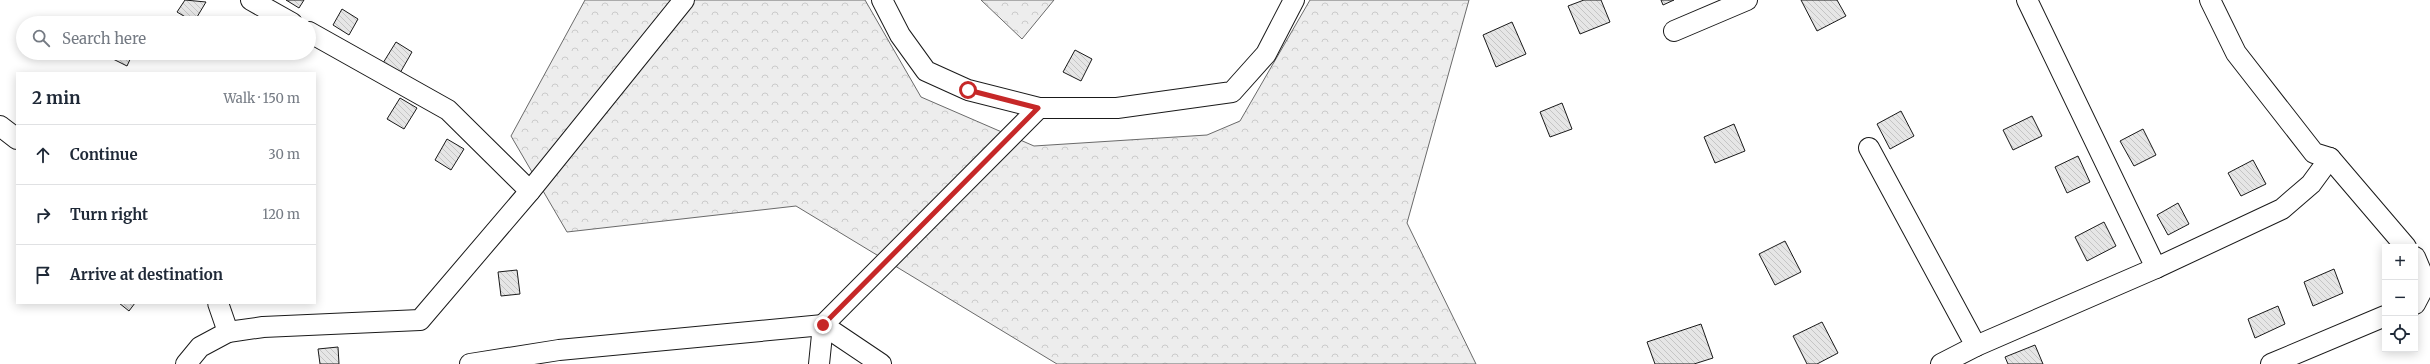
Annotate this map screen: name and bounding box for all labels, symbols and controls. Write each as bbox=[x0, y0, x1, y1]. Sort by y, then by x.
search box bbox=[16, 16, 316, 60]
icon: search bbox=[30, 27, 52, 49]
text: Search here bbox=[62, 29, 146, 48]
route start bbox=[959, 81, 977, 99]
text: 2 min bbox=[32, 87, 80, 109]
text: Walk · 150 m bbox=[223, 90, 300, 107]
icon: ahead bbox=[32, 144, 54, 166]
text: Continue bbox=[70, 145, 138, 164]
text: 30 m bbox=[268, 146, 300, 163]
icon: right bbox=[32, 204, 54, 226]
text: Turn right bbox=[70, 205, 148, 224]
text: 120 m bbox=[262, 206, 300, 223]
map controls bbox=[2382, 244, 2418, 352]
button: + bbox=[2382, 244, 2418, 280]
icon: arrive bbox=[32, 264, 54, 286]
text: Arrive at destination bbox=[70, 265, 223, 284]
button: − bbox=[2382, 280, 2418, 316]
route end bbox=[814, 316, 832, 334]
button: locate bbox=[2382, 316, 2418, 352]

